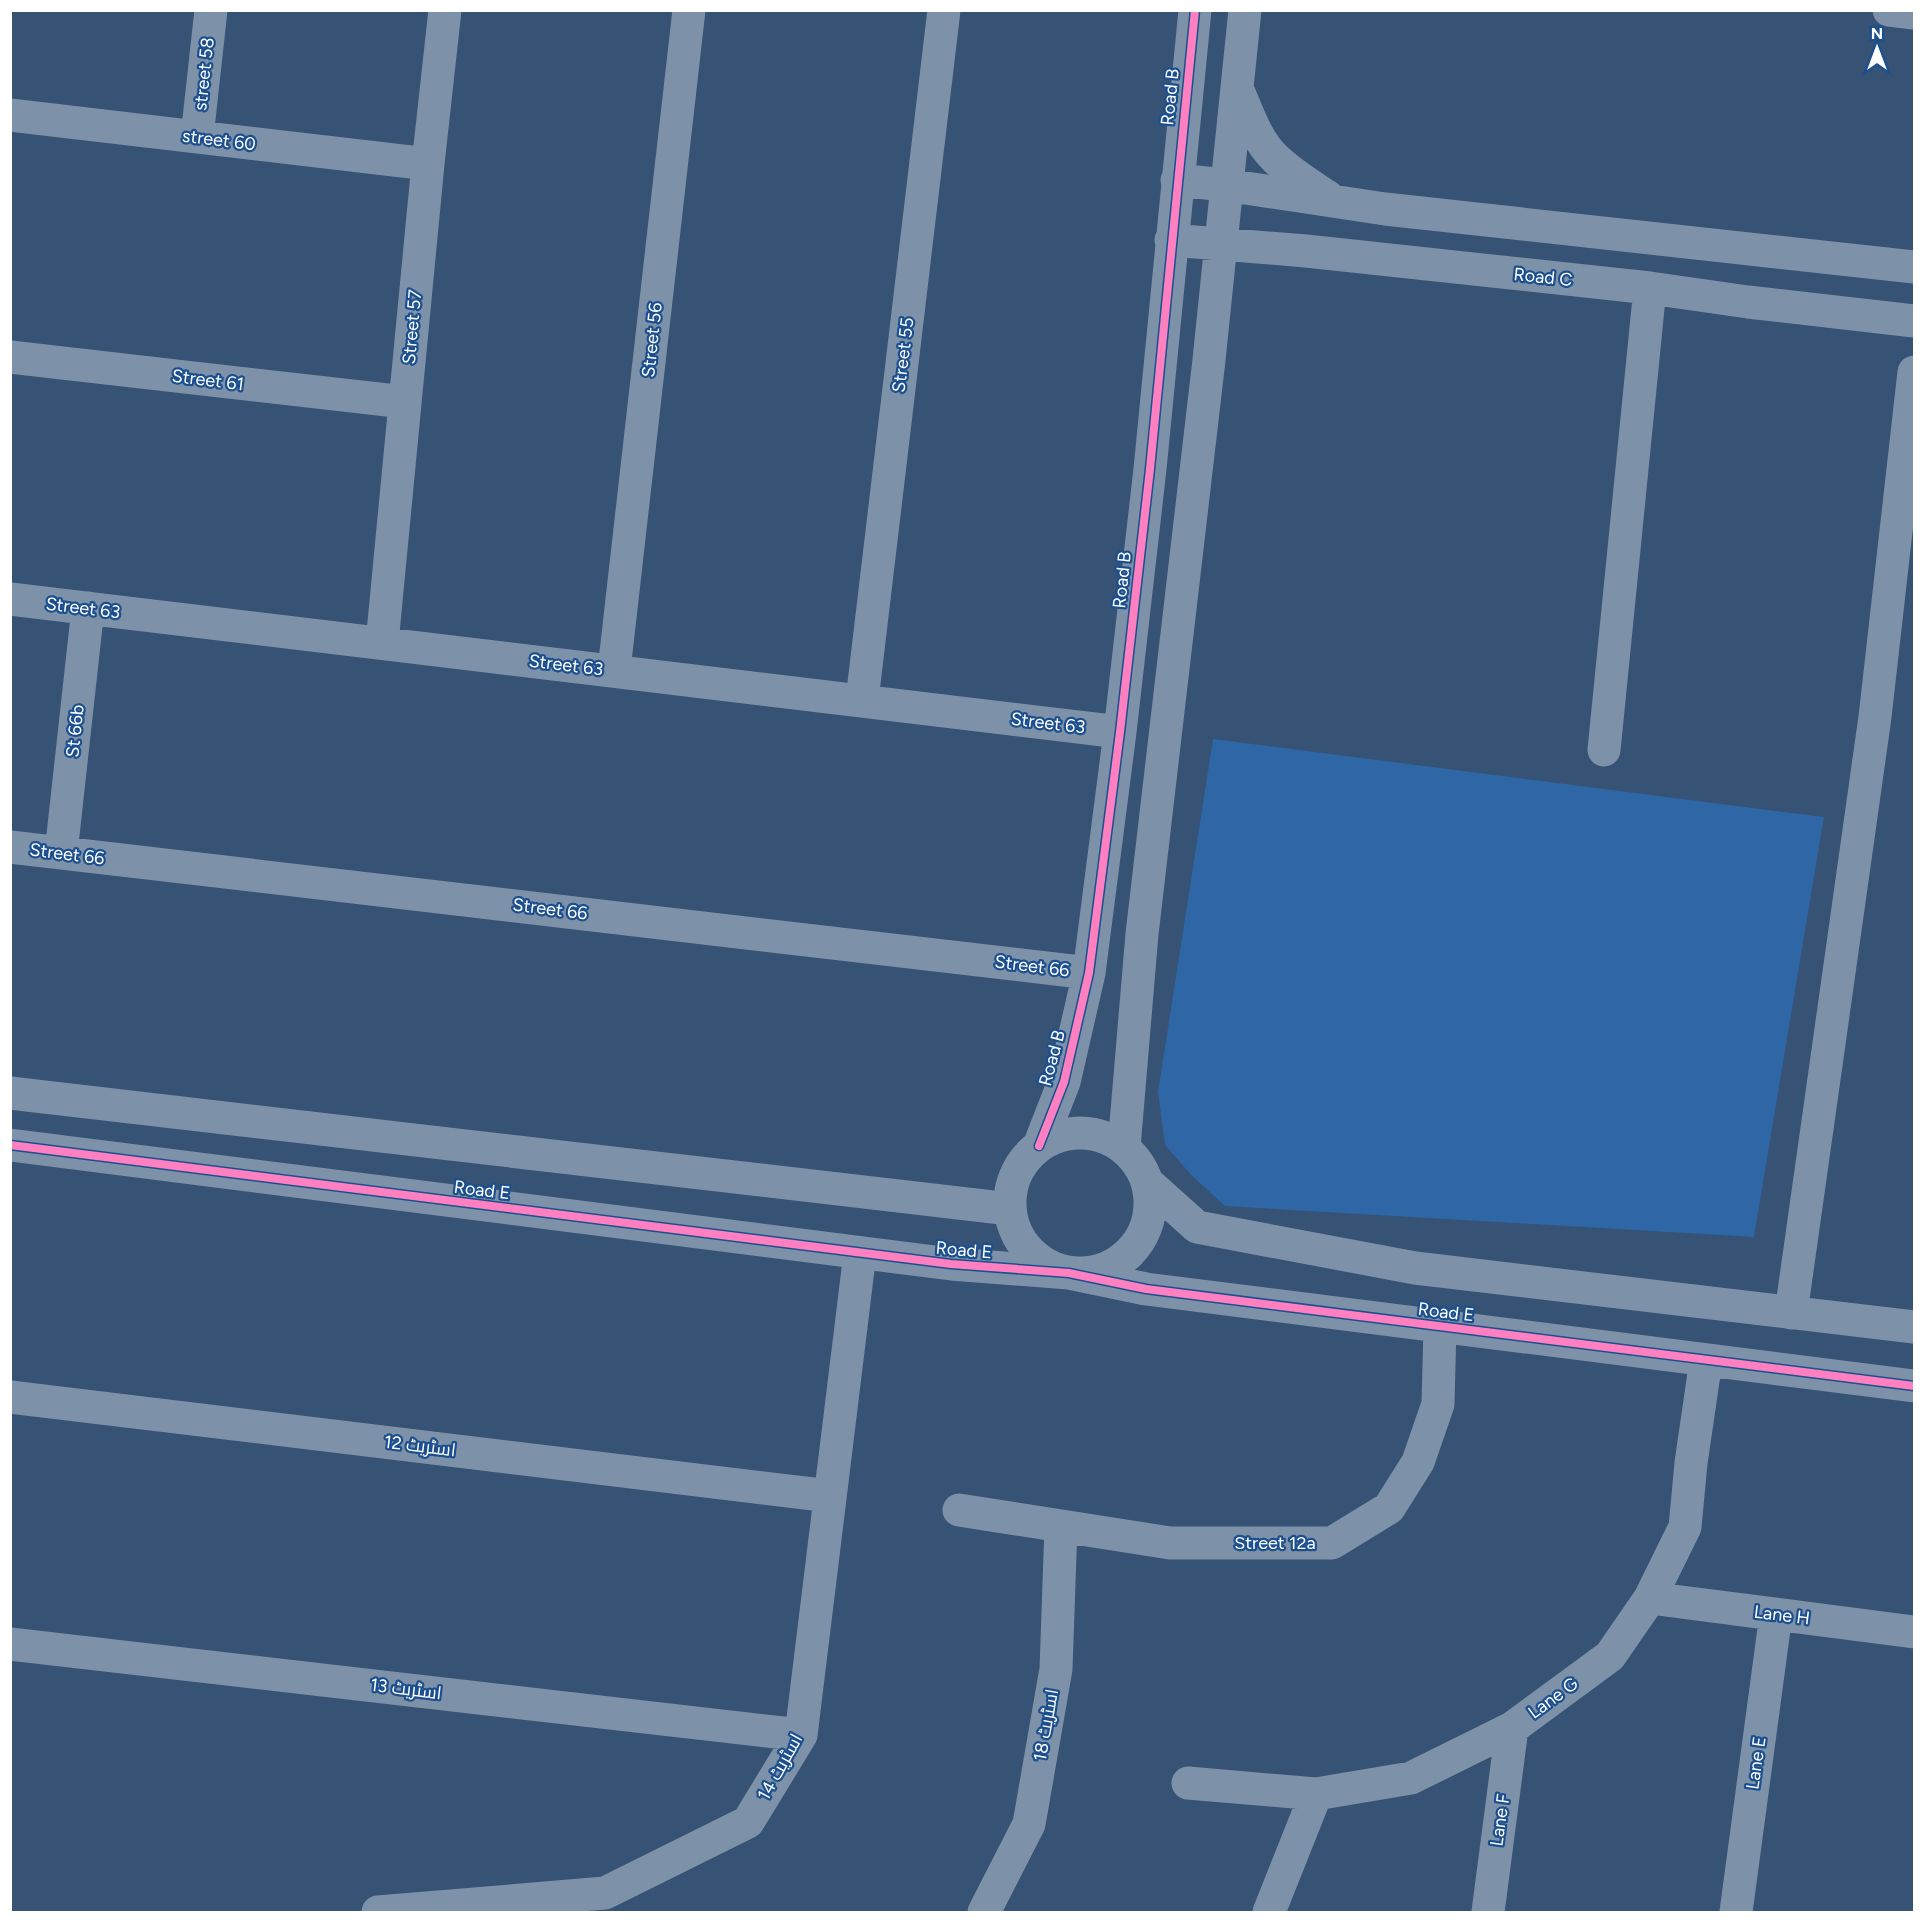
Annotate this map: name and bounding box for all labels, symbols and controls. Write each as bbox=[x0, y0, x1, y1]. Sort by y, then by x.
north arrow bbox=[1847, 18, 1907, 78]
text: N bbox=[1871, 24, 1883, 43]
street label: street 58 bbox=[189, 36, 219, 112]
street label: Road B bbox=[1156, 68, 1184, 126]
street label: street 60 bbox=[181, 125, 257, 155]
street label: Road C bbox=[1513, 263, 1573, 291]
street label: Street 57 bbox=[398, 288, 426, 365]
street label: Street 56 bbox=[637, 301, 667, 379]
street label: Street 55 bbox=[887, 316, 919, 394]
street label: Street 61 bbox=[171, 365, 245, 395]
street label: Road B bbox=[1108, 551, 1136, 609]
street label: Street 63 bbox=[45, 593, 121, 623]
street label: Street 63 bbox=[528, 650, 604, 680]
street label: St 66b bbox=[61, 703, 89, 759]
street label: Street 63 bbox=[1010, 708, 1086, 738]
street label: Street 66 bbox=[28, 838, 106, 870]
street label: Street 66 bbox=[511, 893, 589, 925]
street label: Street 66 bbox=[993, 950, 1071, 982]
street label: Road B bbox=[1034, 1028, 1070, 1088]
street label: Road E bbox=[453, 1176, 511, 1204]
street label: Road E bbox=[935, 1237, 993, 1263]
street label: Road E bbox=[1417, 1298, 1475, 1326]
street label: اسٹریٹ 12 bbox=[383, 1431, 457, 1461]
street label: Street 12a bbox=[1234, 1532, 1316, 1554]
street label: Lane H bbox=[1753, 1601, 1811, 1629]
street label: Lane G bbox=[1524, 1672, 1583, 1724]
street label: اسٹریٹ 13 bbox=[369, 1674, 443, 1704]
street label: اسٹریٹ 18 bbox=[1029, 1687, 1063, 1763]
street label: اسٹریٹ 14 bbox=[753, 1730, 807, 1804]
street label: Lane E bbox=[1741, 1735, 1771, 1791]
street label: Lane F bbox=[1485, 1792, 1515, 1848]

